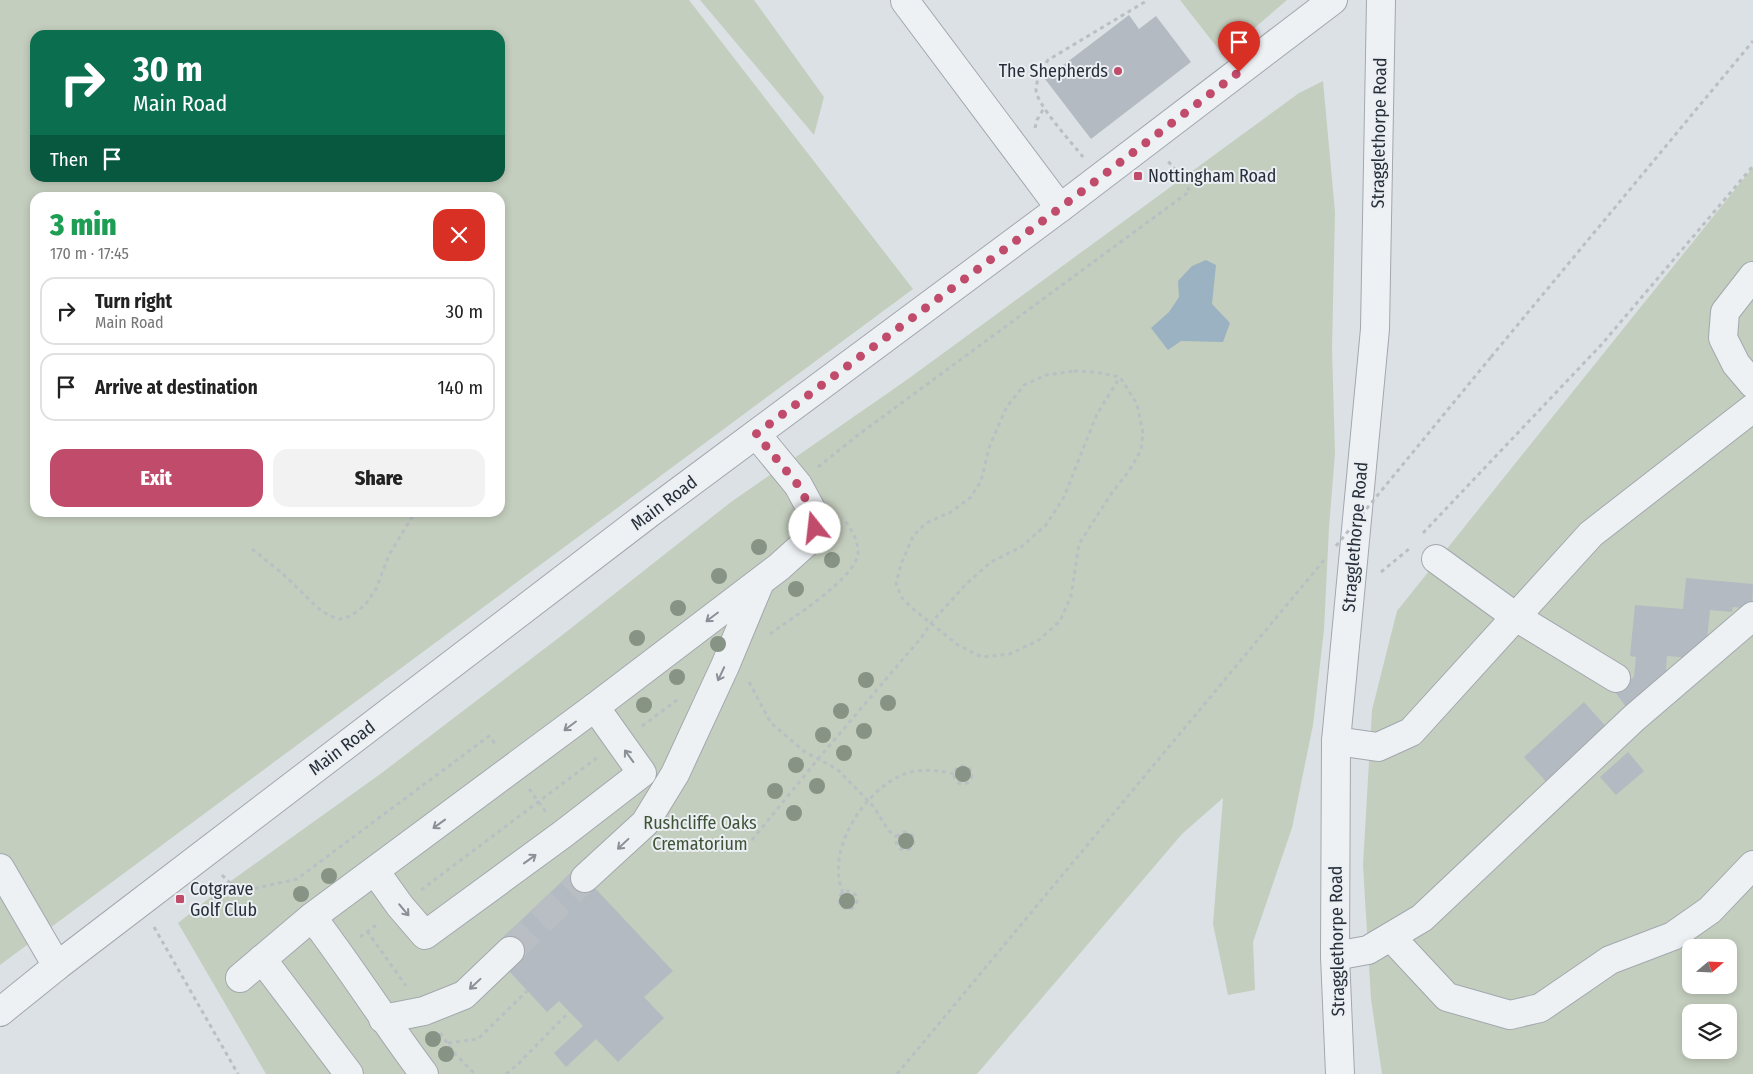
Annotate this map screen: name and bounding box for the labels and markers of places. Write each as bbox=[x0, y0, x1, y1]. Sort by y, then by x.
pin bbox=[1218, 21, 1260, 72]
place label: The Shepherds bbox=[999, 60, 1108, 82]
marker: The Shepherds bbox=[1112, 65, 1124, 77]
place label: Nottingham Road bbox=[1148, 165, 1276, 187]
marker: Nottingham Road bbox=[1132, 170, 1144, 182]
place label: Cotgrave Golf Club bbox=[190, 878, 257, 921]
marker: Cotgrave Golf Club bbox=[174, 893, 186, 905]

